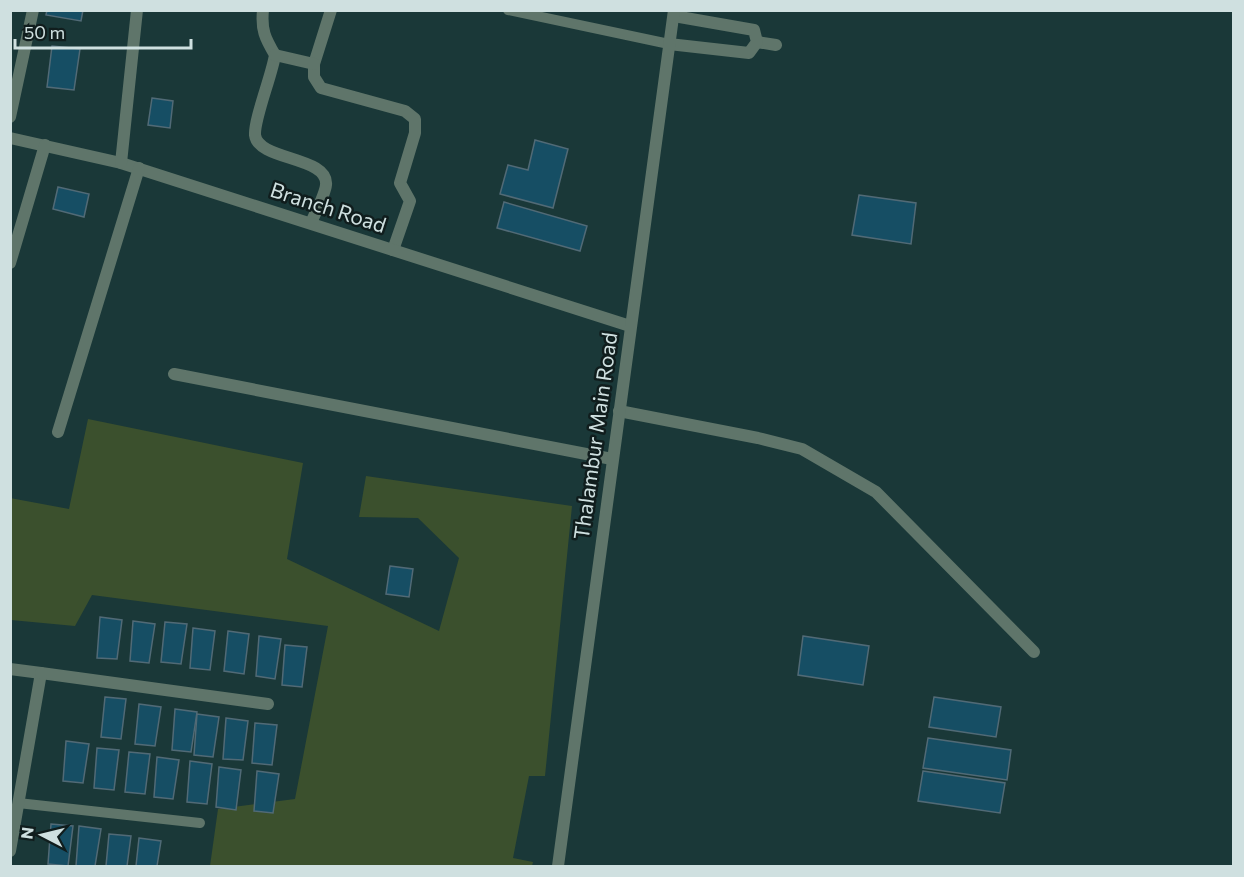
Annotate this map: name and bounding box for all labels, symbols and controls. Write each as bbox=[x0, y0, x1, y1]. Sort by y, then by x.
scale bar bbox=[15, 12, 190, 50]
text: 50 m bbox=[24, 21, 65, 43]
street label: Branch Road bbox=[267, 176, 390, 237]
street label: Thalambur Main Road bbox=[568, 331, 621, 541]
north arrow bbox=[12, 805, 72, 865]
text: N bbox=[16, 826, 37, 840]

